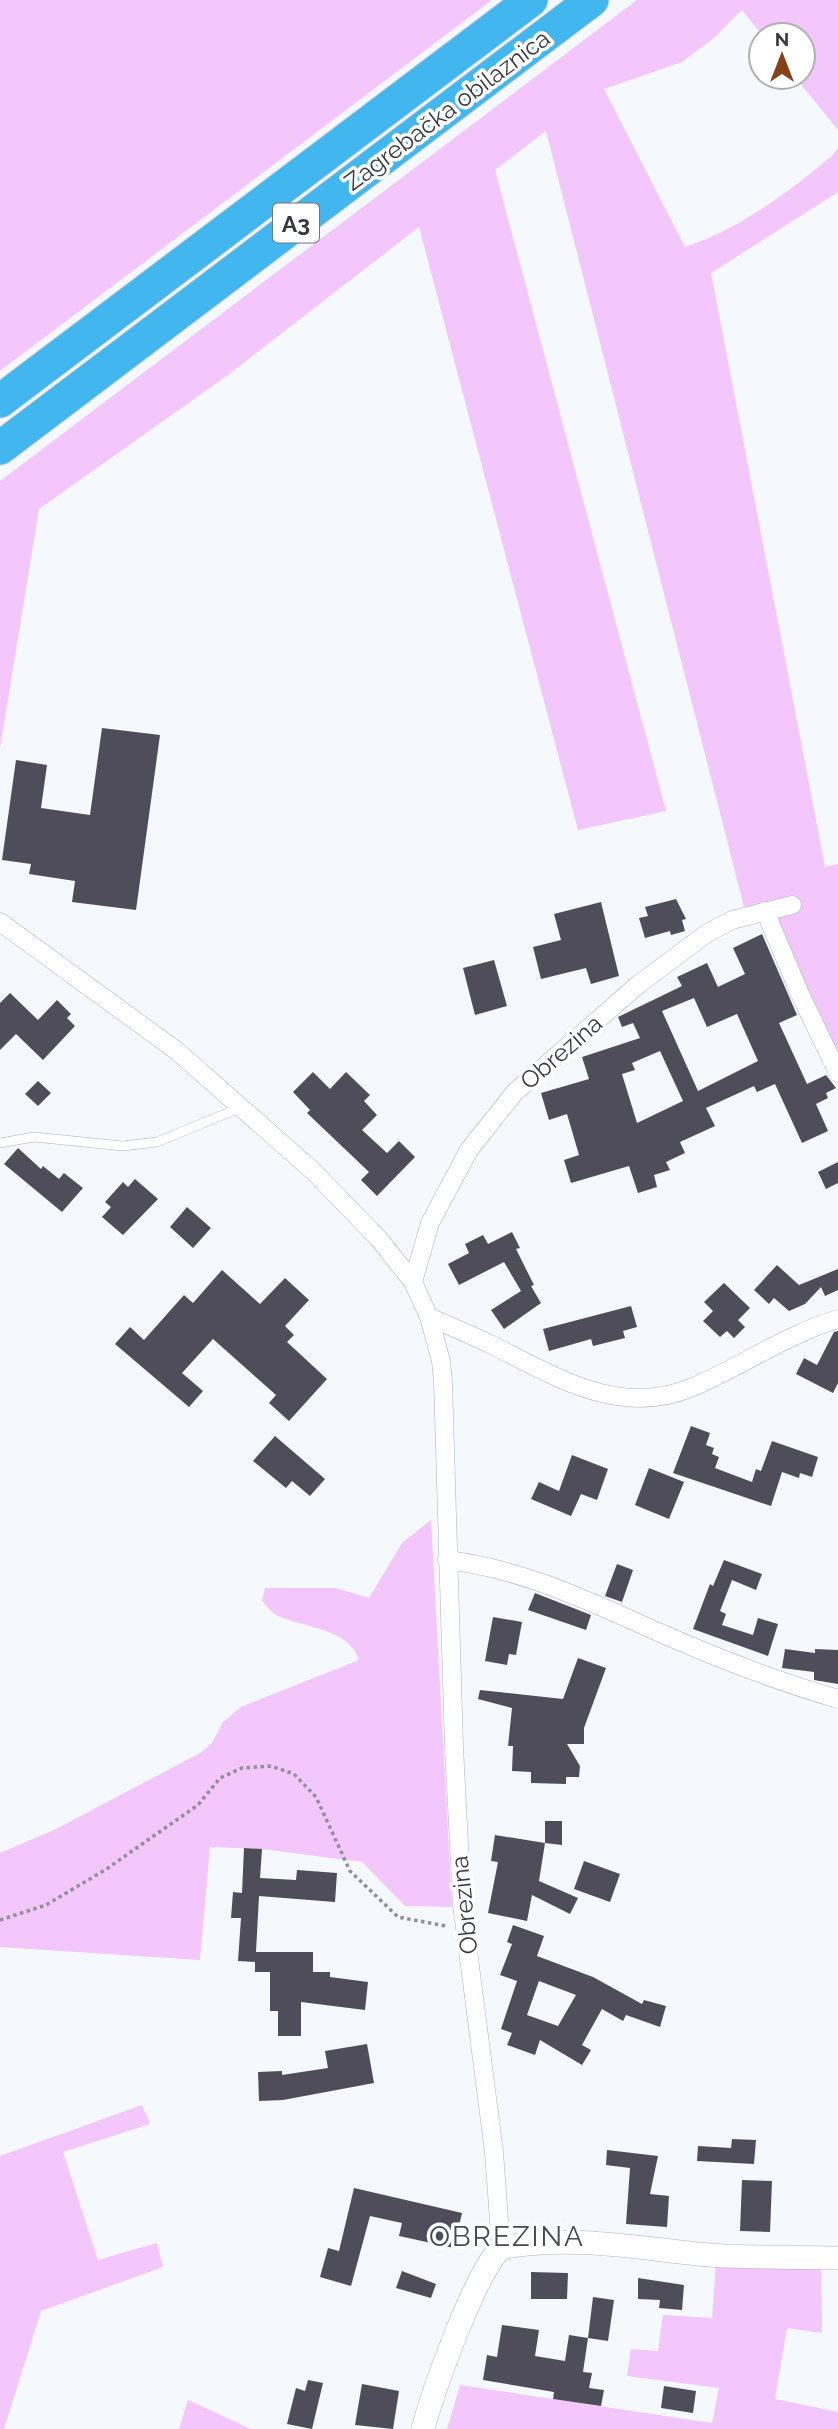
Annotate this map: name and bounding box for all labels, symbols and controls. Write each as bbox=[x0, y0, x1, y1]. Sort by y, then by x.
north arrow bbox=[747, 21, 817, 91]
street label: Zagrebačka obilaznica bbox=[339, 23, 555, 197]
text: N bbox=[775, 28, 789, 50]
road number: A3 bbox=[273, 204, 319, 243]
street label: Obrezina bbox=[514, 1009, 608, 1095]
street label: Obrezina bbox=[444, 1854, 484, 1956]
district label: OBREZINA bbox=[429, 2220, 585, 2253]

